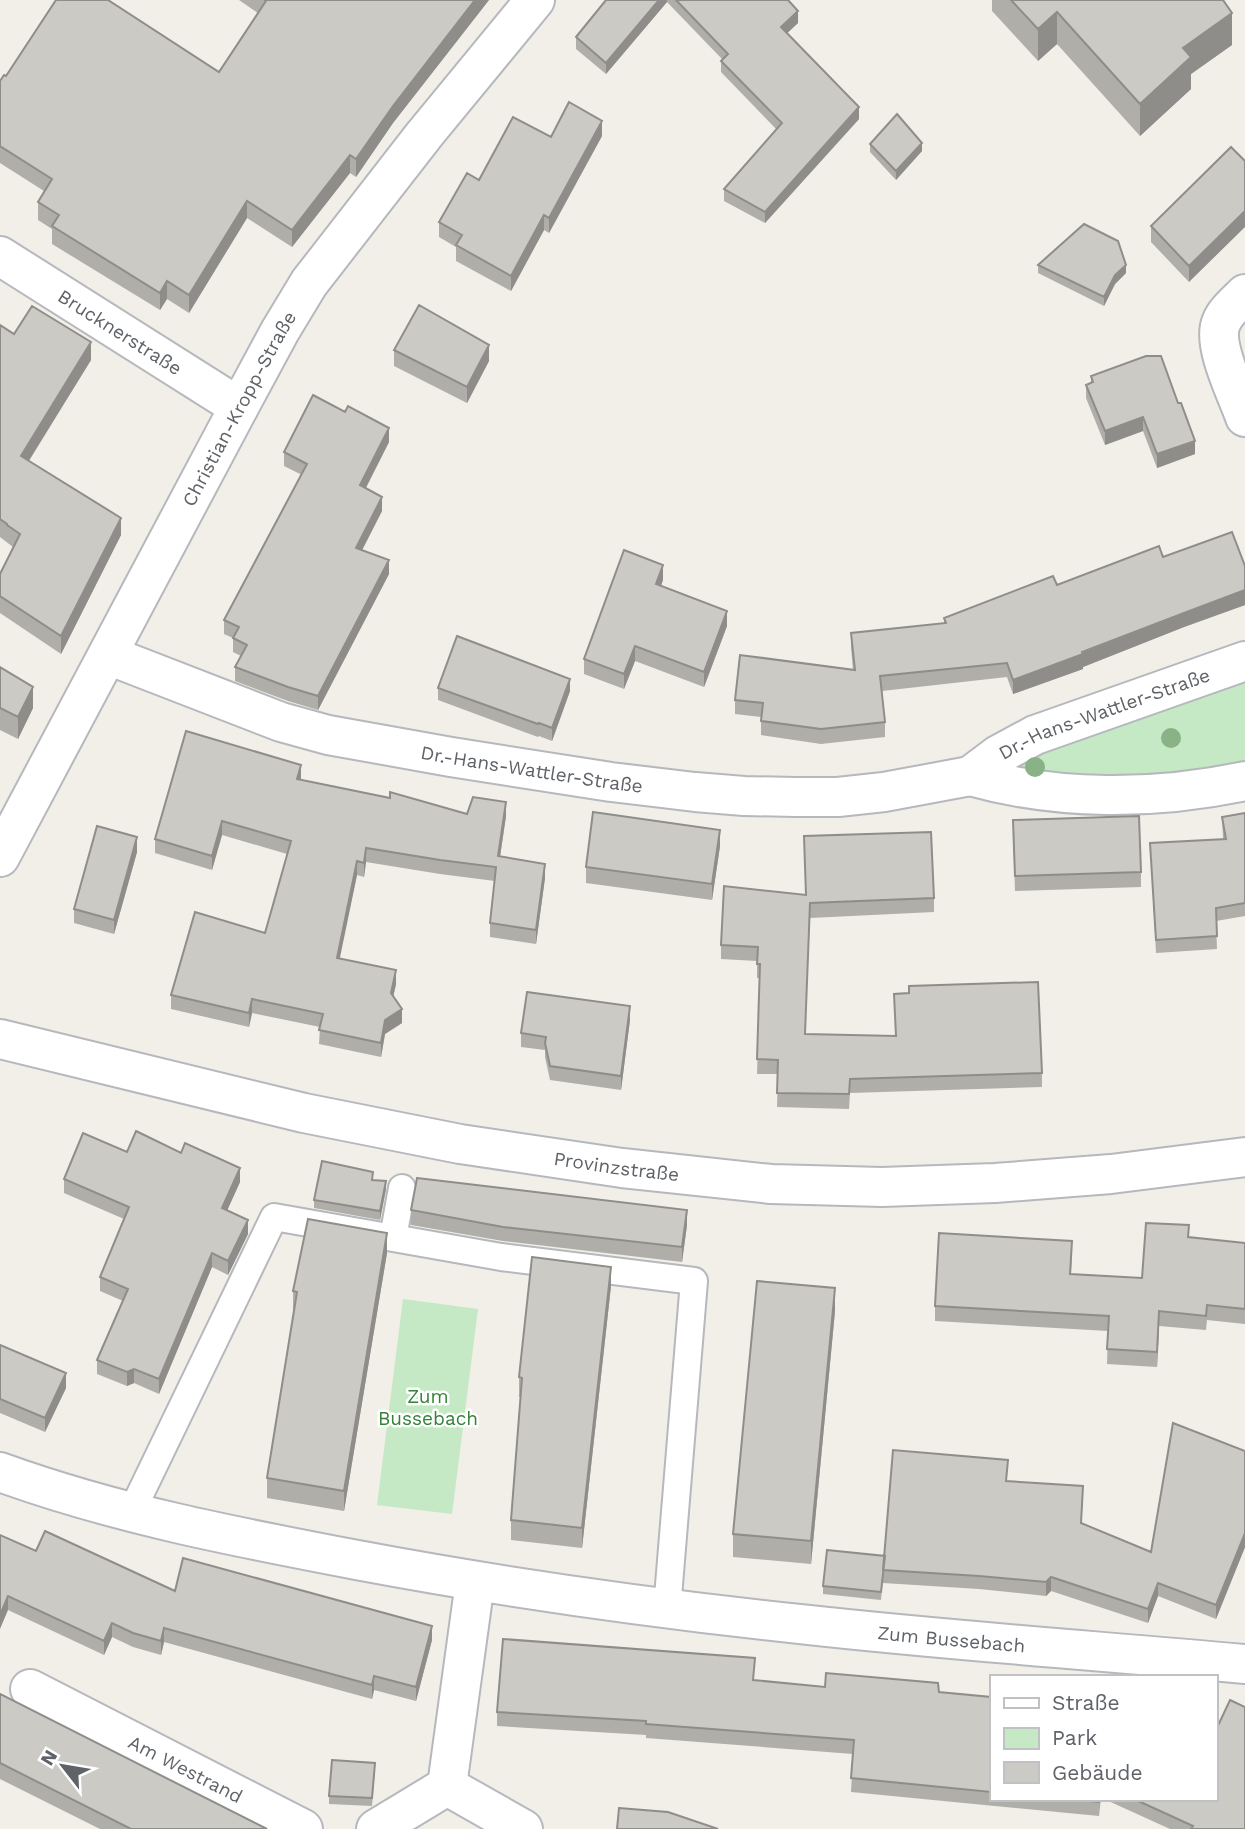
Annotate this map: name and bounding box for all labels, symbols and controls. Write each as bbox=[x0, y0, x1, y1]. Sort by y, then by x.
street label: Brucknerstraße bbox=[53, 285, 186, 380]
street label: Christian-Kropp-Straße bbox=[177, 307, 301, 510]
street label: Dr.-Hans-Wattler-Straße bbox=[995, 663, 1213, 765]
street label: Dr.-Hans-Wattler-Straße bbox=[419, 741, 644, 798]
street label: Provinzstraße bbox=[552, 1147, 680, 1186]
park label: Zum Bussebach bbox=[378, 1385, 478, 1430]
street label: Zum Bussebach bbox=[876, 1621, 1026, 1657]
legend bbox=[990, 1675, 1217, 1801]
text: Straße bbox=[1052, 1690, 1120, 1715]
text: Park bbox=[1052, 1725, 1097, 1750]
street label: Am Westrand bbox=[125, 1730, 246, 1808]
north arrow bbox=[28, 1731, 98, 1801]
text: N bbox=[35, 1746, 62, 1769]
text: Gebäude bbox=[1052, 1760, 1143, 1785]

